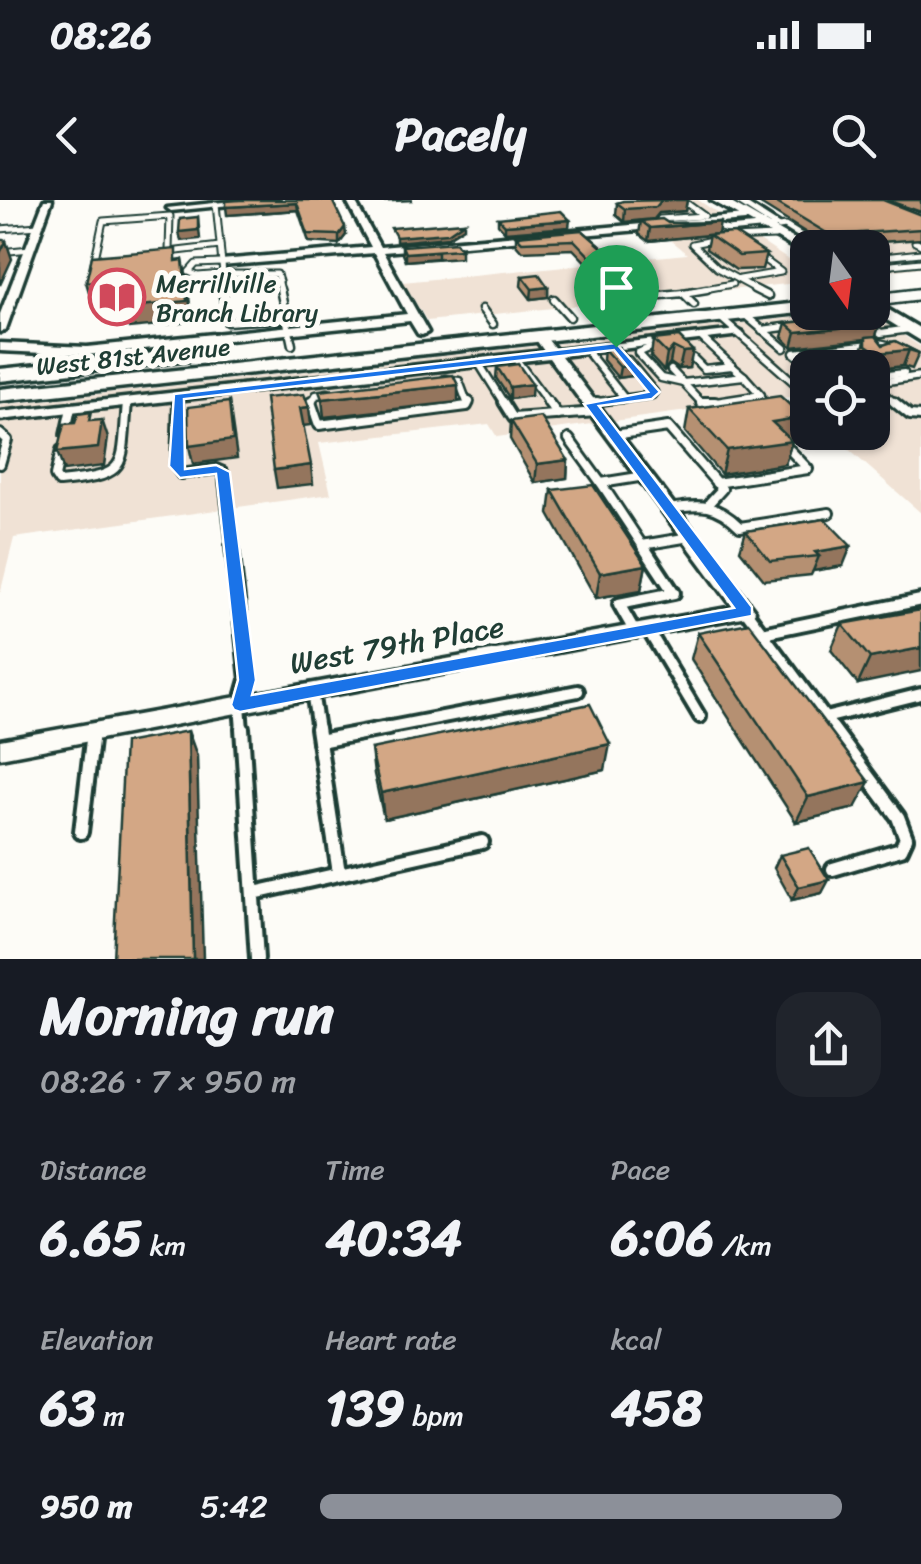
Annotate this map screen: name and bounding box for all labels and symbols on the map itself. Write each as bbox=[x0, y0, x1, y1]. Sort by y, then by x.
north arrow bbox=[790, 230, 890, 330]
pin bbox=[574, 245, 659, 348]
place label: Merrillville Branch Library bbox=[156, 261, 318, 335]
library icon: Merrillville Branch Library bbox=[87, 267, 147, 327]
street label: West 81st Avenue bbox=[34, 324, 232, 389]
street label: West 79th Place bbox=[286, 600, 508, 690]

